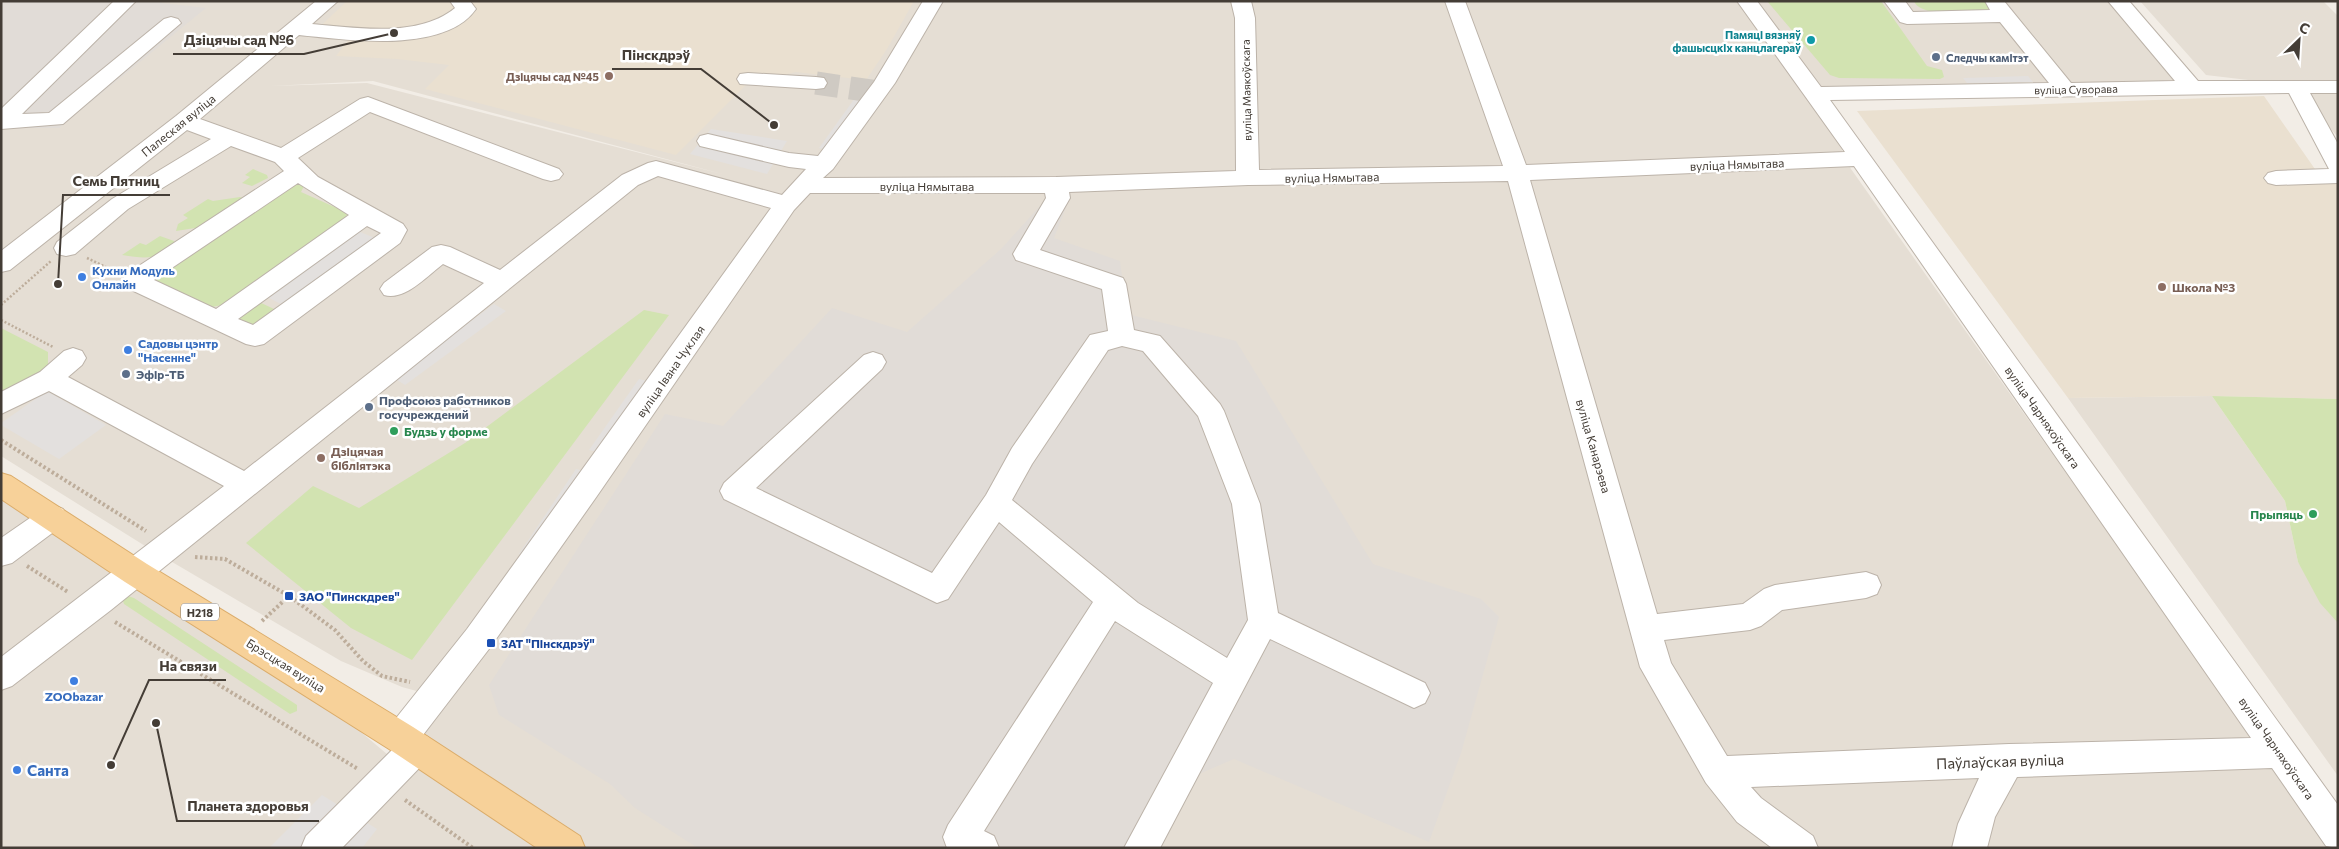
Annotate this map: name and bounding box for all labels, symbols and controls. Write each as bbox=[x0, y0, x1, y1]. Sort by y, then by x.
north arrow bbox=[2274, 15, 2324, 65]
text: С bbox=[2297, 18, 2313, 37]
callout: Дзіцячы сад №6 bbox=[173, 25, 304, 54]
place label: Памяці вязняў фашысцкіх канцлагераў bbox=[1673, 28, 1801, 54]
text: Дзіцячы сад №6 bbox=[184, 31, 294, 48]
marker: Памяці вязняў фашысцкіх канцлагераў bbox=[1805, 34, 1817, 46]
street label: вуліца Маякоўскага bbox=[1239, 39, 1253, 141]
callout: Пінскдрэў bbox=[612, 40, 701, 69]
text: Пінскдрэў bbox=[622, 46, 691, 63]
marker: Следчы камітэт bbox=[1930, 51, 1942, 63]
place label: Следчы камітэт bbox=[1946, 51, 2029, 64]
place label: Дзіцячы сад №45 bbox=[506, 70, 599, 83]
marker: Дзіцячы сад №45 bbox=[603, 70, 615, 82]
street label: вуліца Суворава bbox=[2034, 82, 2118, 96]
street label: Палеская вуліца bbox=[138, 91, 218, 159]
street label: вуліца Нямытава bbox=[1689, 155, 1785, 173]
callout: Семь Пятниц bbox=[63, 166, 170, 195]
street label: вуліца Нямытава bbox=[1285, 169, 1379, 185]
text: Семь Пятниц bbox=[72, 172, 160, 189]
street label: вуліца Нямытава bbox=[880, 179, 974, 193]
place label: Кухни Модуль Онлайн bbox=[92, 263, 175, 291]
marker: Кухни Модуль Онлайн bbox=[76, 271, 88, 283]
place label: Школа №3 bbox=[2172, 280, 2235, 294]
marker: Школа №3 bbox=[2156, 281, 2168, 293]
street label: вуліца Івана Чуклая bbox=[633, 322, 707, 420]
place label: Садовы цэнтр "Насенне" bbox=[138, 336, 218, 364]
marker: Садовы цэнтр "Насенне" bbox=[122, 344, 134, 356]
street label: вуліца Чарняхоўскага bbox=[2002, 363, 2084, 471]
place label: Эфір-ТБ bbox=[136, 367, 185, 381]
marker: Эфір-ТБ bbox=[120, 368, 132, 380]
place label: Профсоюз работников госучреждений bbox=[379, 393, 511, 421]
street label: вуліца Канарэева bbox=[1574, 397, 1614, 495]
marker: Профсоюз работников госучреждений bbox=[363, 401, 375, 413]
place label: Будзь у форме bbox=[404, 424, 488, 438]
marker: Будзь у форме bbox=[388, 425, 400, 437]
place label: Дзіцячая бібліятэка bbox=[331, 444, 391, 472]
marker: Дзіцячая бібліятэка bbox=[315, 452, 327, 464]
place label: Прыпяць bbox=[2250, 507, 2304, 521]
marker: Прыпяць bbox=[2307, 508, 2319, 520]
place label: ЗАО "Пинскдрев" bbox=[299, 589, 400, 603]
marker: ЗАО "Пинскдрев" bbox=[283, 590, 295, 602]
road number: Н218 bbox=[181, 604, 219, 620]
street label: Брэсцкая вуліца bbox=[244, 635, 328, 695]
place label: ЗАТ "Пінскдрэў" bbox=[501, 636, 595, 650]
marker: ЗАТ "Пінскдрэў" bbox=[485, 637, 497, 649]
callout: На связи bbox=[149, 651, 226, 680]
text: На связи bbox=[159, 657, 217, 674]
marker: ZOObazar bbox=[68, 675, 80, 687]
place label: ZOObazar bbox=[45, 689, 103, 703]
street label: вуліца Чарняхоўскага bbox=[2236, 694, 2318, 802]
street label: Паўлаўская вуліца bbox=[1936, 750, 2064, 772]
place label: Санта bbox=[27, 761, 69, 779]
marker: Санта bbox=[11, 764, 23, 776]
callout: Планета здоровья bbox=[177, 792, 319, 821]
text: Планета здоровья bbox=[187, 797, 309, 814]

